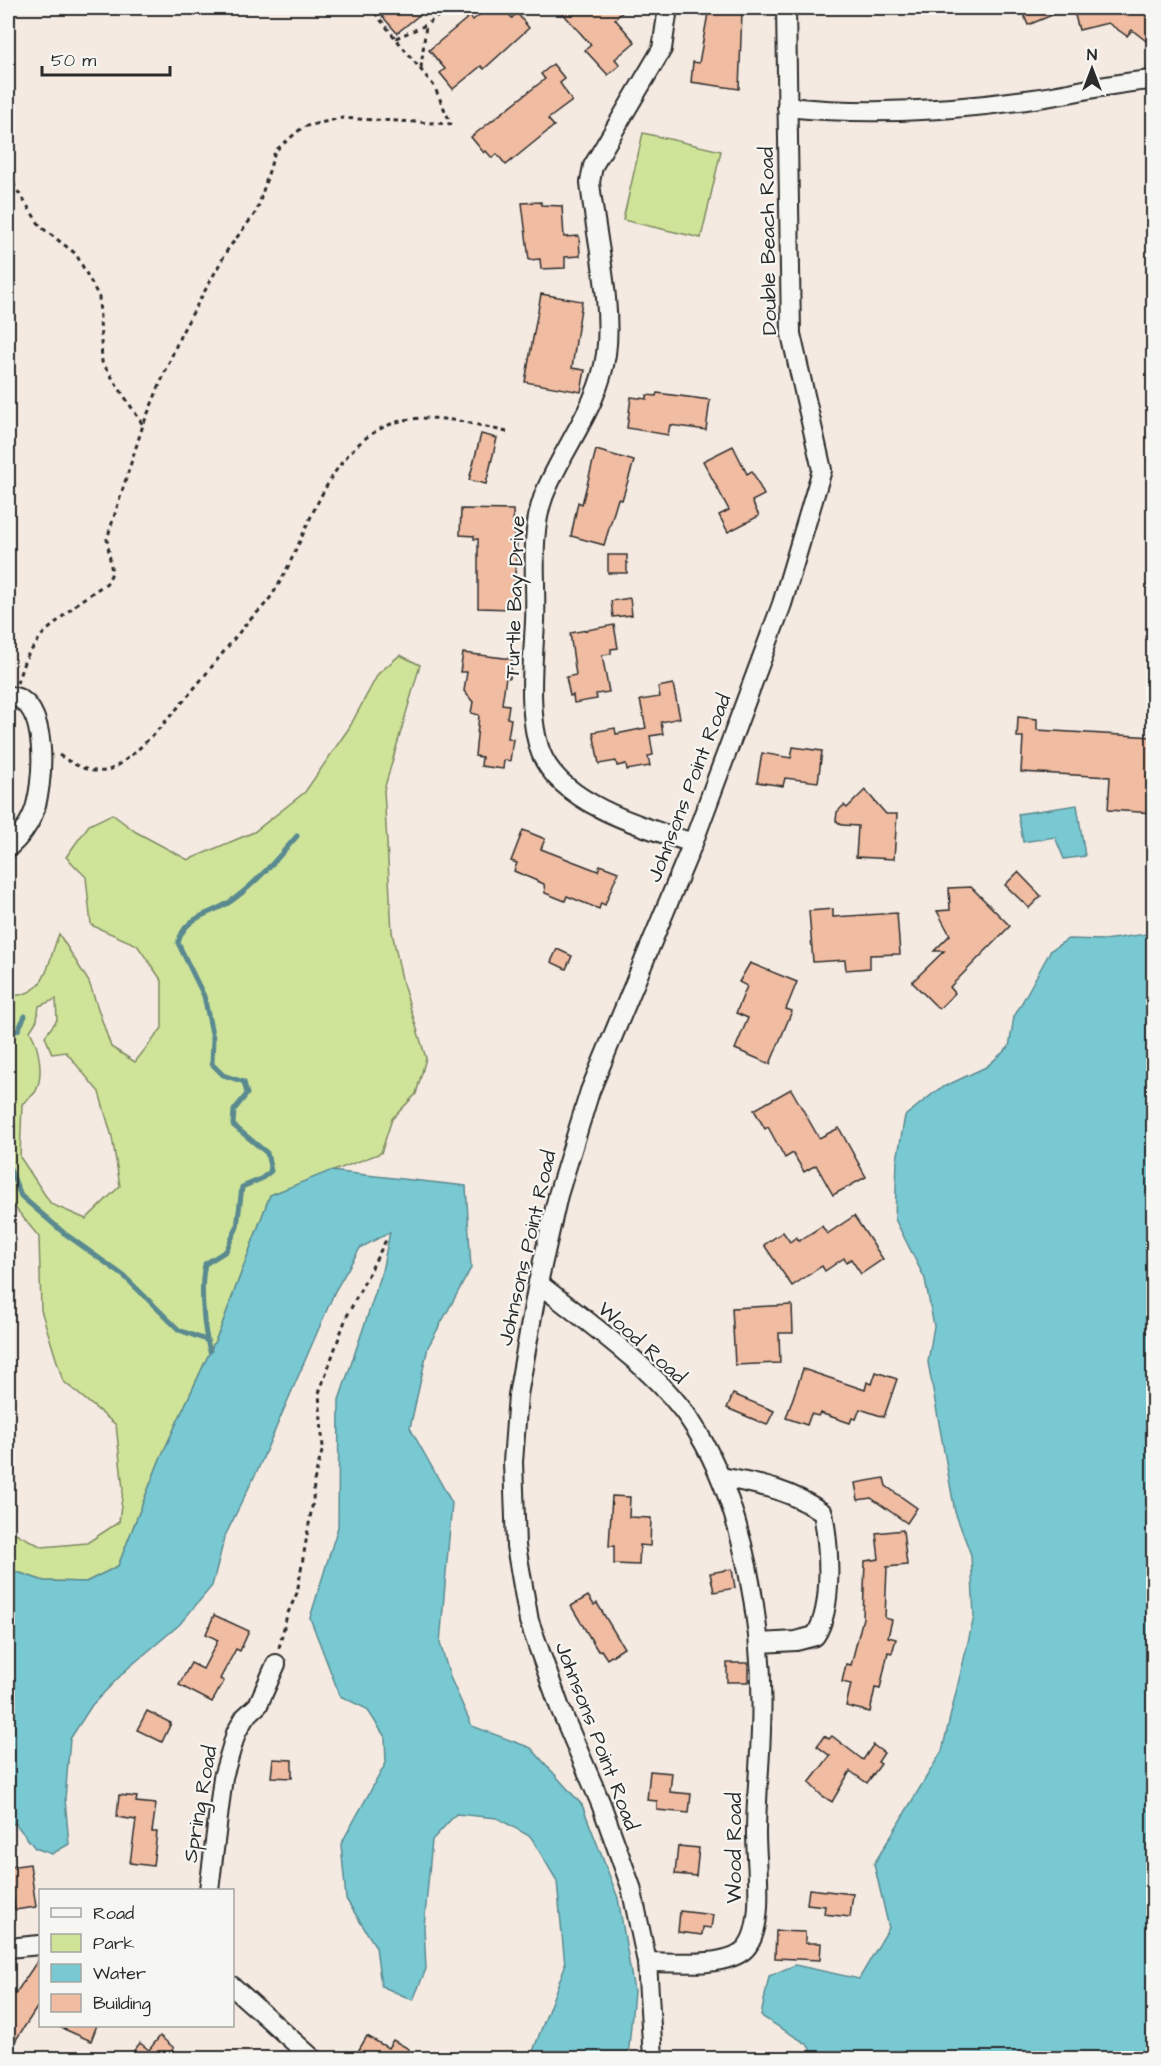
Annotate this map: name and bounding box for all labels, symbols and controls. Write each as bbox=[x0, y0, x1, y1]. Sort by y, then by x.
scale bar bbox=[42, 39, 170, 77]
north arrow bbox=[1062, 39, 1122, 99]
text: N bbox=[1087, 44, 1097, 66]
text: 50 m bbox=[51, 48, 96, 73]
street label: Double Beach Road bbox=[752, 146, 784, 335]
street label: Turtle Bay Drive bbox=[498, 515, 534, 679]
street label: Johnsons Point Road bbox=[640, 689, 738, 886]
street label: Johnsons Point Road bbox=[490, 1147, 564, 1349]
street label: Wood Road bbox=[591, 1295, 693, 1391]
street label: Johnsons Point Road bbox=[548, 1638, 646, 1835]
street label: Spring Road bbox=[175, 1743, 227, 1865]
street label: Wood Road bbox=[720, 1792, 749, 1903]
legend bbox=[39, 1889, 234, 2027]
text: Road bbox=[93, 1901, 134, 1926]
text: Park bbox=[93, 1931, 135, 1956]
text: Water bbox=[93, 1961, 146, 1986]
text: Building bbox=[93, 1991, 151, 2017]

